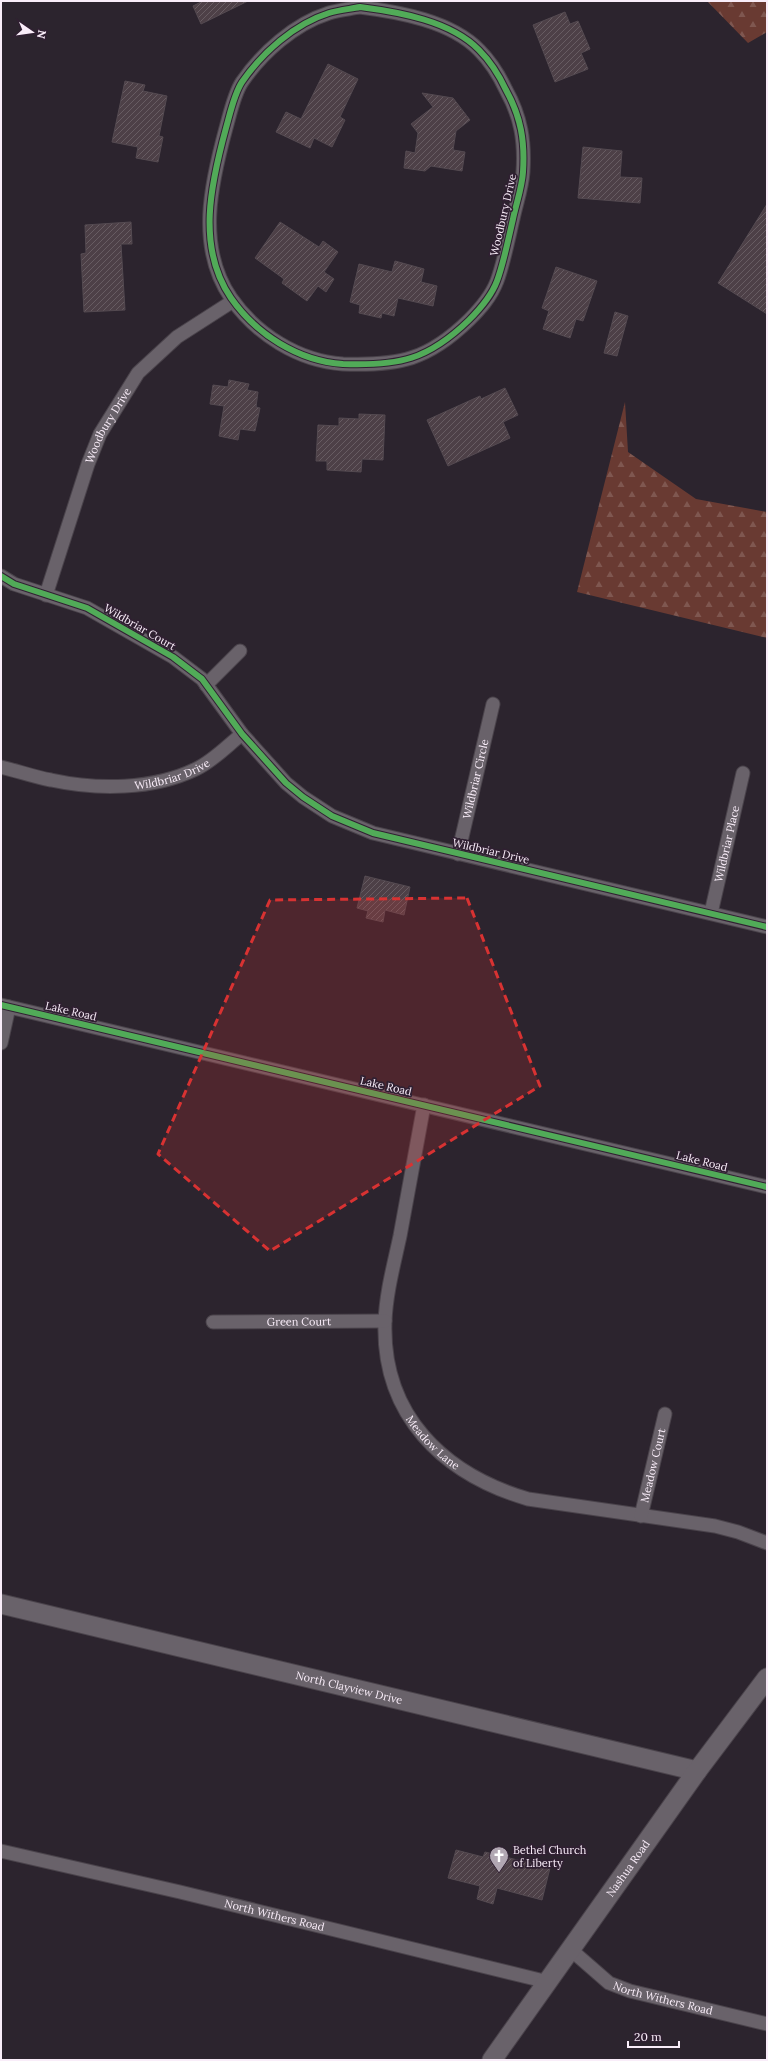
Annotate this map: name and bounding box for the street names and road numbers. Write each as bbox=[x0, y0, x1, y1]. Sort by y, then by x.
street label: Woodbury Drive bbox=[487, 172, 519, 258]
street label: Woodbury Drive bbox=[82, 385, 134, 465]
street label: Wildbriar Court bbox=[102, 601, 179, 654]
street label: Wildbriar Circle bbox=[459, 738, 492, 820]
street label: Wildbriar Drive bbox=[134, 756, 213, 792]
street label: Wildbriar Place bbox=[711, 804, 742, 883]
street label: Wildbriar Drive bbox=[451, 835, 531, 867]
street label: Lake Road bbox=[44, 998, 99, 1024]
street label: Lake Road bbox=[359, 1073, 414, 1099]
street label: Lake Road bbox=[675, 1148, 730, 1174]
street label: Green Court bbox=[267, 1314, 332, 1329]
street label: Meadow Lane bbox=[403, 1412, 463, 1473]
street label: Meadow Court bbox=[637, 1426, 669, 1504]
street label: North Clayview Drive bbox=[294, 1668, 404, 1707]
street label: Nashua Road bbox=[603, 1837, 653, 1899]
street label: North Withers Road bbox=[223, 1896, 326, 1934]
street label: North Withers Road bbox=[611, 1978, 715, 2018]

